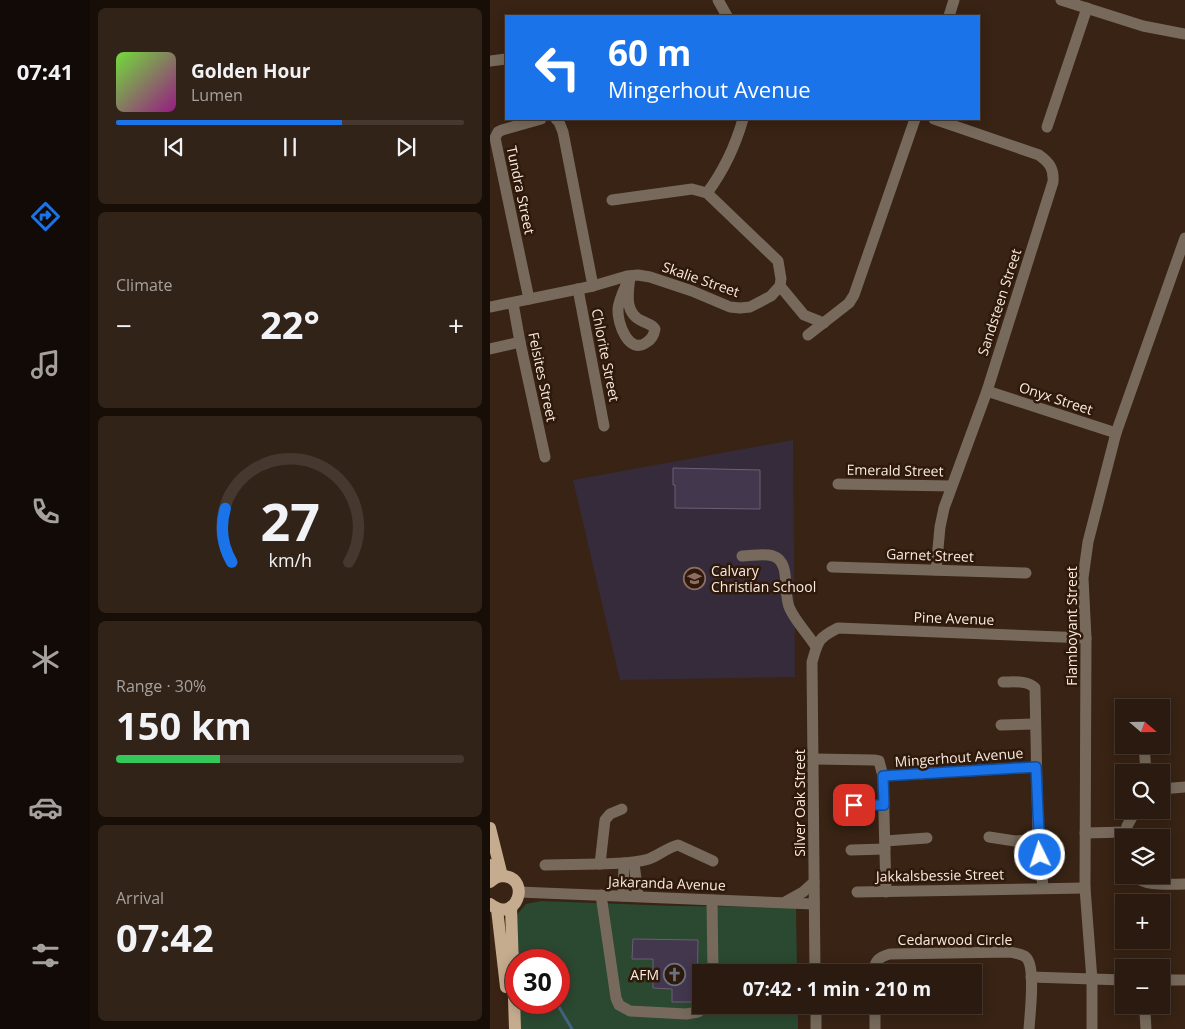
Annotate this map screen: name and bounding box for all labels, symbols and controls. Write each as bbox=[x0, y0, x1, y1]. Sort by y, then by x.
text: 60 m bbox=[608, 29, 691, 76]
icon: left bbox=[525, 35, 590, 100]
text: 07:41 bbox=[17, 56, 73, 86]
text: Golden Hour bbox=[191, 58, 310, 84]
text: Mingerhout Avenue bbox=[608, 74, 811, 104]
text: Lumen bbox=[191, 84, 243, 106]
icon: previous bbox=[160, 133, 188, 161]
icon: pause bbox=[276, 133, 304, 161]
icon: next bbox=[392, 133, 420, 161]
street label: Tundra Street bbox=[502, 144, 540, 236]
icon: directions bbox=[28, 199, 63, 234]
street label: Sandsteen Street bbox=[973, 246, 1025, 358]
street label: Skalie Street bbox=[660, 257, 742, 301]
text: Climate bbox=[116, 274, 173, 296]
text: 22° bbox=[260, 298, 320, 350]
text: − bbox=[116, 306, 132, 344]
text: + bbox=[448, 306, 464, 344]
street label: Chlorite Street bbox=[588, 307, 624, 403]
street label: Felsites Street bbox=[524, 330, 562, 424]
icon: music bbox=[28, 347, 63, 382]
street label: Onyx Street bbox=[1017, 377, 1095, 419]
street label: Emerald Street bbox=[846, 460, 944, 480]
text: 27 bbox=[260, 485, 320, 556]
icon: phone bbox=[28, 494, 63, 529]
street label: Garnet Street bbox=[886, 544, 974, 566]
text: km/h bbox=[268, 548, 312, 572]
place label: Calvary Christian School bbox=[711, 561, 816, 596]
school or university icon: Calvary Christian School bbox=[683, 566, 707, 590]
street label: Flamboyant Street bbox=[1062, 566, 1081, 686]
street label: Pine Avenue bbox=[913, 607, 995, 629]
icon: climate bbox=[28, 642, 63, 677]
text: Range · 30% bbox=[116, 675, 206, 697]
text: 150 km bbox=[116, 699, 252, 751]
north arrow bbox=[1115, 699, 1170, 754]
map controls bbox=[1115, 699, 1170, 1014]
street label: Mingerhout Avenue bbox=[894, 743, 1024, 771]
street label: Silver Oak Street bbox=[790, 749, 809, 857]
button: search bbox=[1115, 764, 1170, 819]
pin bbox=[833, 784, 875, 826]
icon: car bbox=[28, 790, 63, 825]
icon: arrive bbox=[840, 791, 868, 819]
position arrow bbox=[1013, 828, 1065, 880]
button: layers bbox=[1115, 829, 1170, 884]
street label: Jakkalsbessie Street bbox=[874, 864, 1004, 886]
street label: Jakaranda Avenue bbox=[606, 871, 726, 895]
text: Arrival bbox=[116, 887, 164, 909]
button: + bbox=[1115, 894, 1170, 949]
text: 07:42 bbox=[116, 911, 214, 963]
street label: Cedarwood Circle bbox=[898, 930, 1013, 949]
icon: filters bbox=[28, 938, 63, 973]
speed limit sign: 30 bbox=[505, 949, 570, 1014]
button: − bbox=[1115, 959, 1170, 1014]
church icon: AFM bbox=[663, 962, 687, 986]
place label: AFM bbox=[630, 965, 659, 984]
text: 07:42 · 1 min · 210 m bbox=[743, 976, 931, 1002]

